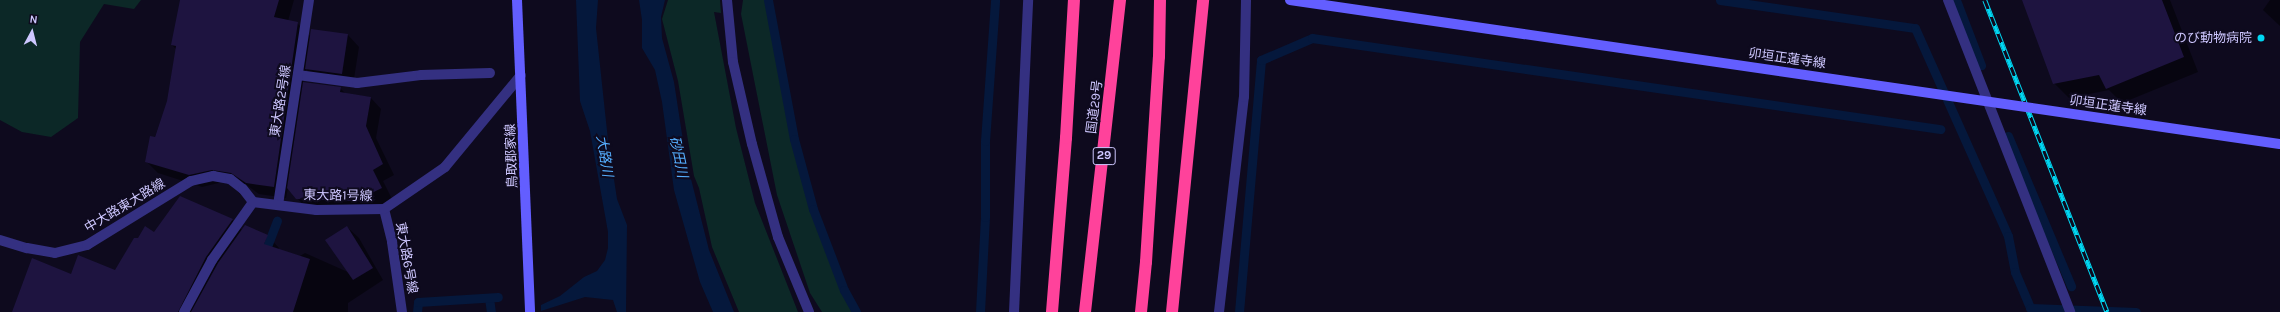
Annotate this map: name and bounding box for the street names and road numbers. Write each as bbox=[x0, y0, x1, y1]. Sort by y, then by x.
street label: 卯垣正蓮寺線 bbox=[1747, 46, 1827, 72]
street label: 東大路2号線 bbox=[268, 64, 294, 138]
street label: 国道29号 bbox=[1084, 79, 1106, 135]
street label: 卯垣正蓮寺線 bbox=[2068, 93, 2148, 119]
street label: 鳥取郡家線 bbox=[503, 123, 521, 189]
road number: 29 bbox=[1092, 146, 1116, 166]
street label: 中大路東大路線 bbox=[82, 176, 168, 236]
street label: 東大路1号線 bbox=[303, 188, 373, 204]
street label: 東大路6号線 bbox=[392, 221, 420, 295]

